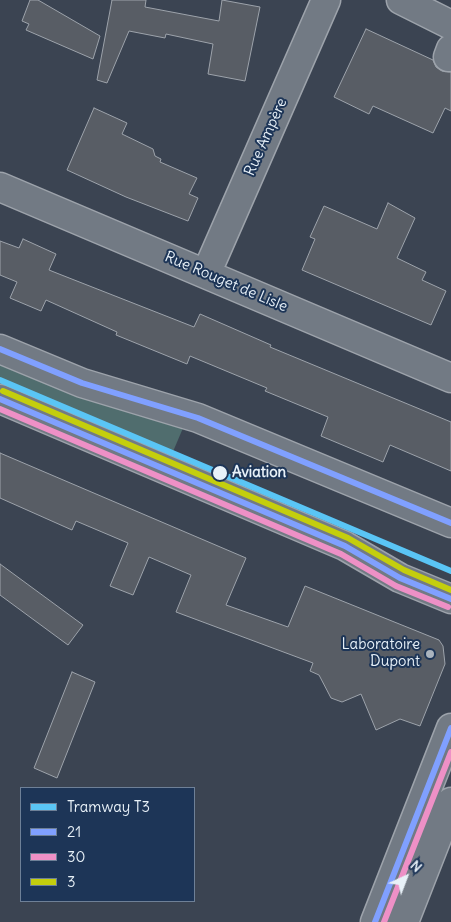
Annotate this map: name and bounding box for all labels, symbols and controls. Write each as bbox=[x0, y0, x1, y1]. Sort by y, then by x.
street label: Rue Ampère bbox=[241, 95, 291, 179]
street label: Rue Rouget de Lisle bbox=[162, 248, 290, 316]
marker: Aviation bbox=[211, 464, 229, 482]
place label: Aviation bbox=[232, 464, 286, 482]
place label: Laboratoire Dupont bbox=[342, 636, 420, 671]
marker: Laboratoire Dupont bbox=[424, 648, 436, 660]
legend bbox=[20, 787, 195, 902]
text: Tramway T3 bbox=[67, 797, 150, 816]
text: 21 bbox=[67, 822, 81, 841]
text: 30 bbox=[67, 847, 85, 866]
north arrow bbox=[381, 852, 431, 902]
text: N bbox=[407, 856, 426, 876]
text: 3 bbox=[67, 872, 76, 891]

